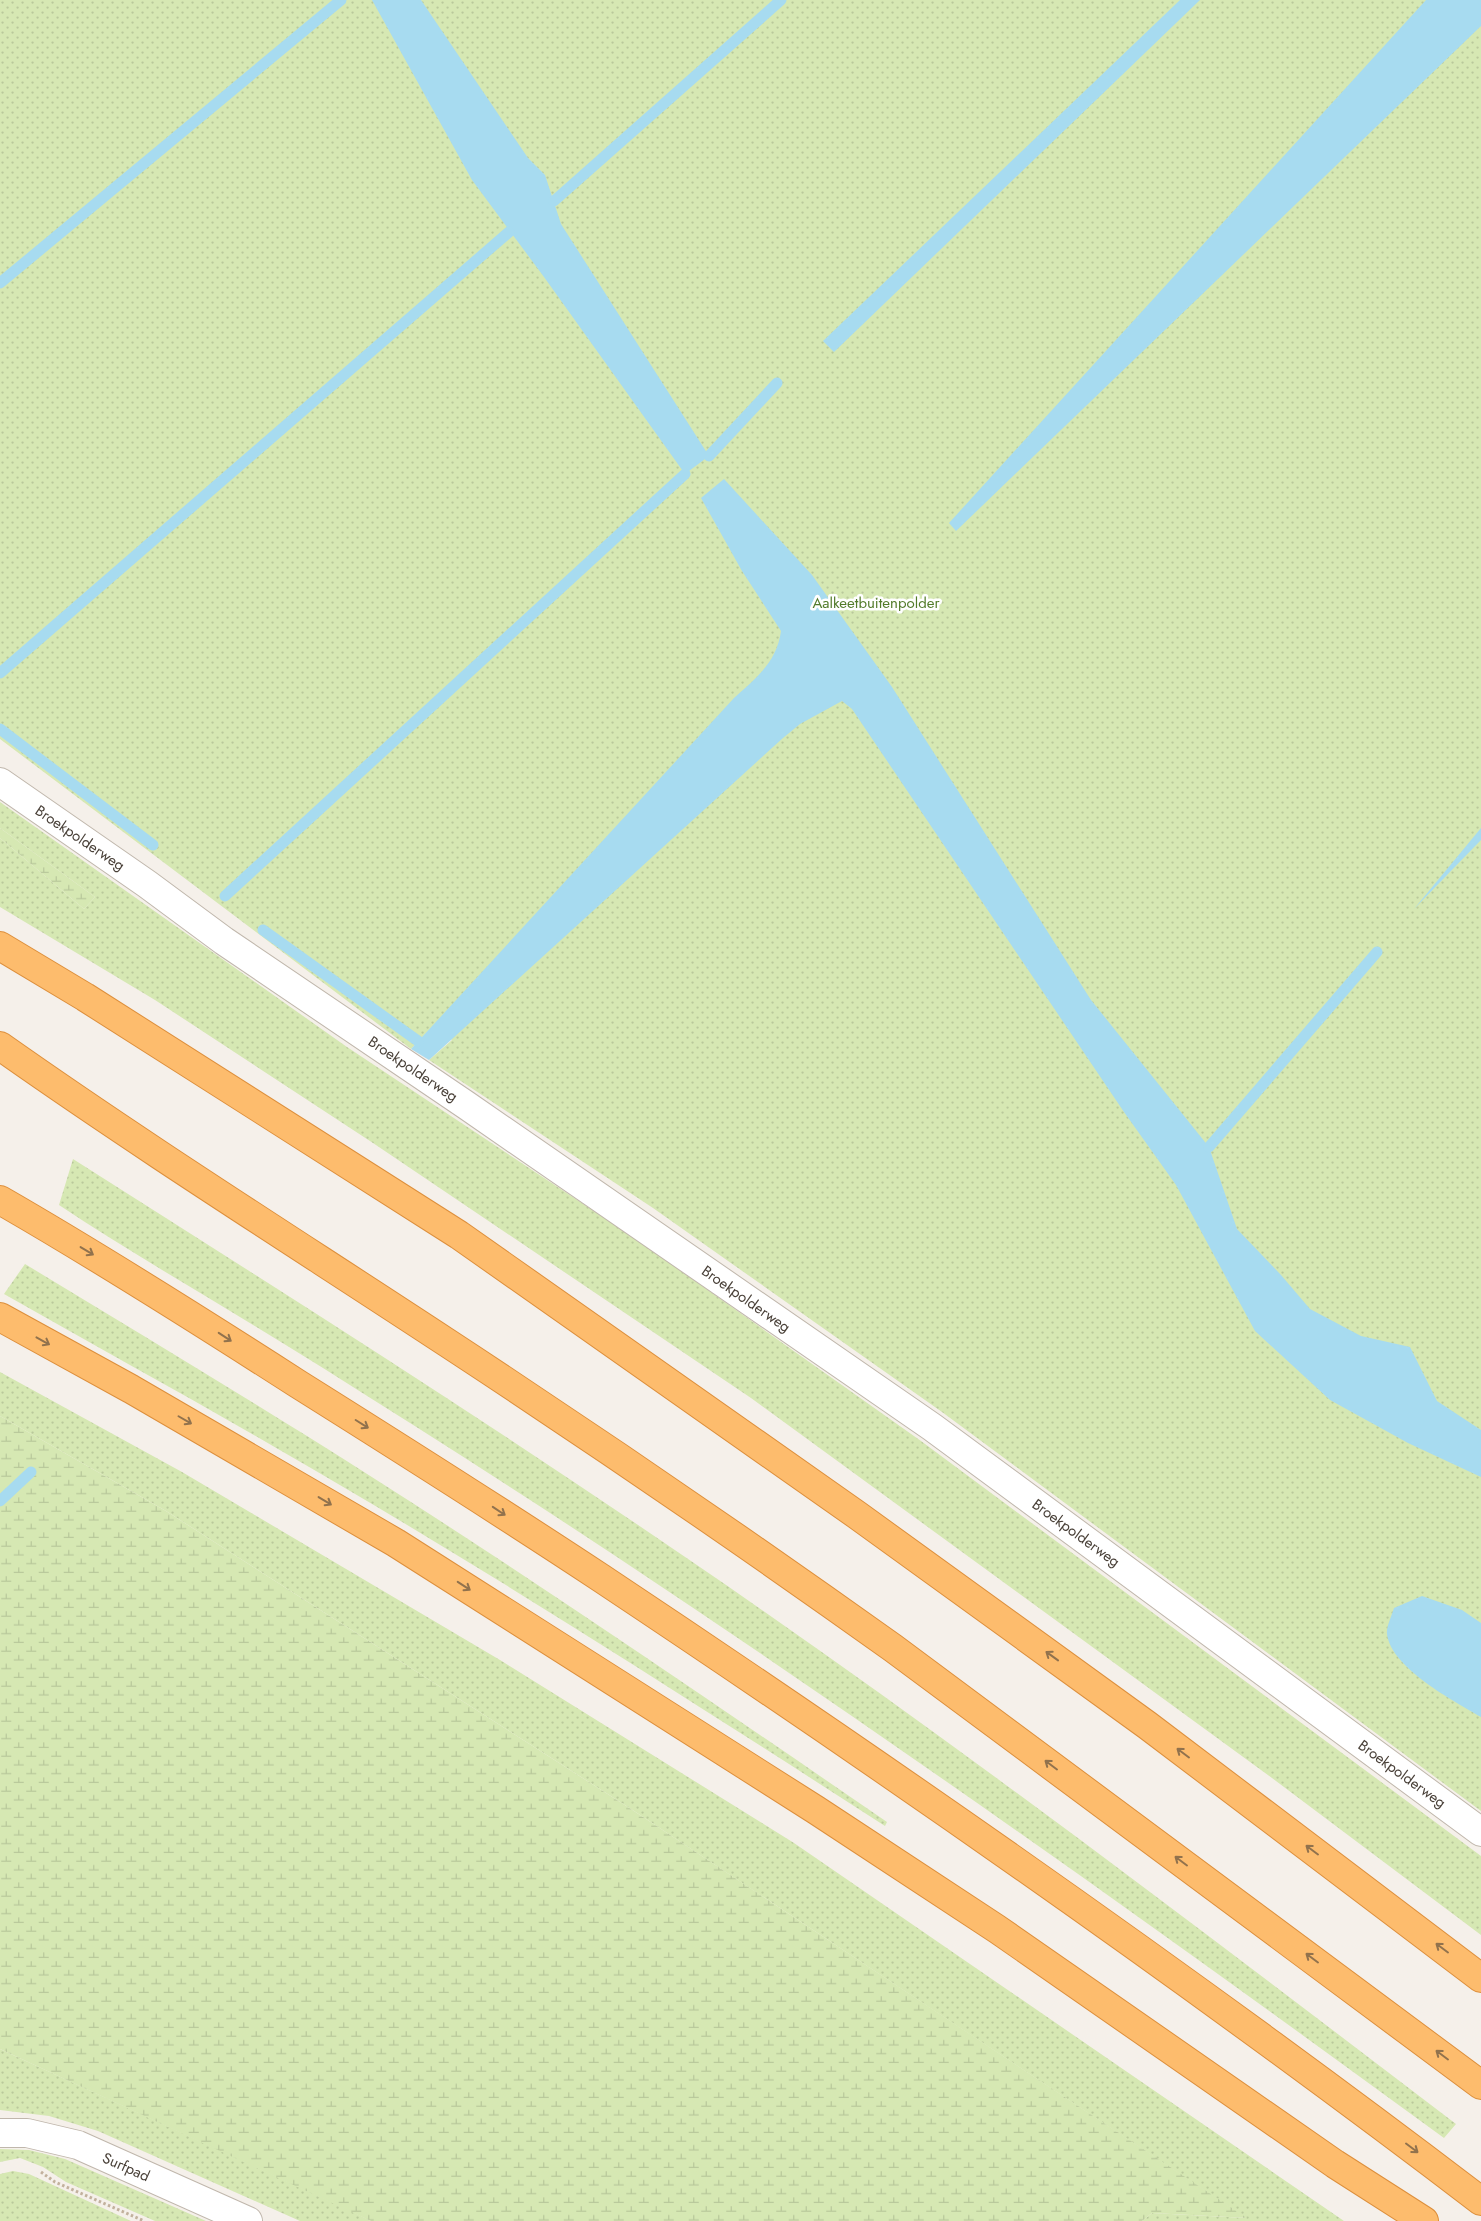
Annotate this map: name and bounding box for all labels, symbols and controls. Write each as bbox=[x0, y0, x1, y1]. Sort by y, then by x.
park label: Aalkeetbuitenpolder bbox=[812, 592, 940, 614]
street label: Broekpolderweg bbox=[31, 800, 129, 876]
street label: Broekpolderweg bbox=[364, 1031, 462, 1107]
one-way arrow bbox=[79, 1247, 93, 1257]
street label: Broekpolderweg bbox=[697, 1260, 795, 1338]
one-way arrow bbox=[218, 1331, 232, 1342]
one-way arrow bbox=[35, 1336, 49, 1346]
one-way arrow bbox=[177, 1415, 191, 1425]
one-way arrow bbox=[355, 1419, 369, 1429]
street label: Broekpolderweg bbox=[1027, 1493, 1125, 1573]
one-way arrow bbox=[318, 1496, 332, 1506]
one-way arrow bbox=[492, 1506, 506, 1516]
one-way arrow bbox=[456, 1581, 470, 1591]
one-way arrow bbox=[1045, 1651, 1059, 1661]
street label: Broekpolderweg bbox=[1353, 1734, 1451, 1814]
one-way arrow bbox=[1177, 1747, 1190, 1758]
one-way arrow bbox=[1045, 1759, 1058, 1770]
one-way arrow bbox=[1306, 1845, 1319, 1856]
one-way arrow bbox=[1175, 1856, 1188, 1867]
one-way arrow bbox=[1436, 1943, 1449, 1954]
one-way arrow bbox=[1305, 1953, 1319, 1963]
one-way arrow bbox=[1435, 2050, 1449, 2060]
one-way arrow bbox=[1405, 2143, 1419, 2153]
street label: Surfpad bbox=[99, 2147, 153, 2187]

